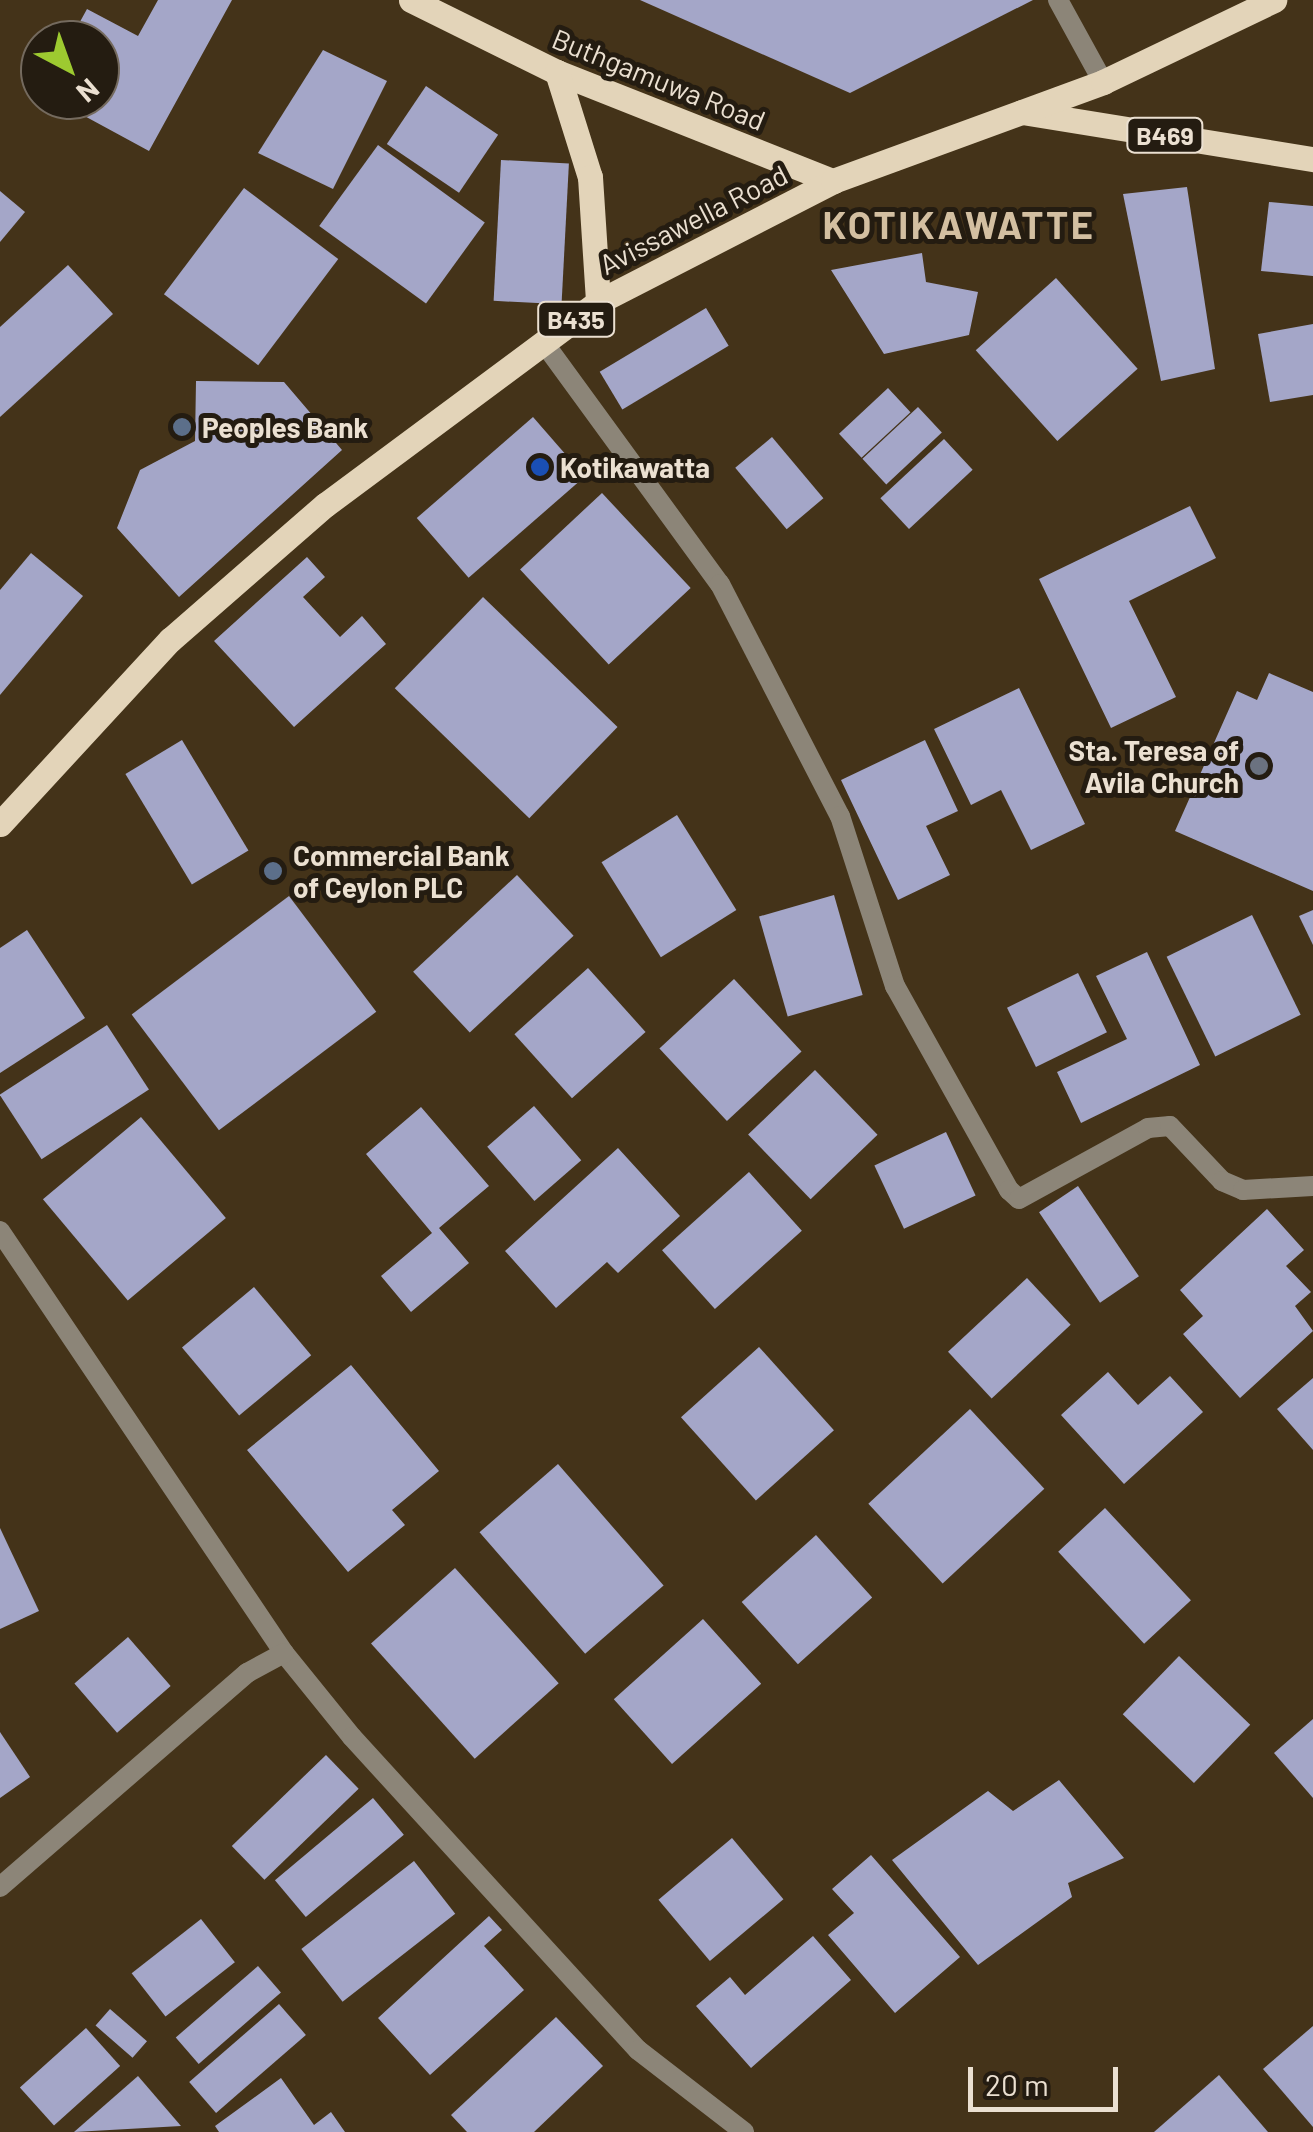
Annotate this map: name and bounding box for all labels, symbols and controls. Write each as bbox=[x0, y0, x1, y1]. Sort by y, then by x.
north arrow bbox=[20, 20, 120, 120]
street label: Buthgamuwa Road bbox=[548, 21, 770, 137]
text: N bbox=[70, 72, 107, 110]
road number: B469 bbox=[1125, 115, 1205, 155]
street label: Avissawella Road bbox=[593, 157, 793, 281]
district label: KOTIKAWATTE bbox=[822, 202, 1096, 248]
road number: B435 bbox=[536, 299, 616, 339]
place label: Peoples Bank bbox=[202, 410, 369, 444]
marker: Peoples Bank bbox=[171, 416, 193, 438]
place label: Kotikawatta bbox=[560, 450, 710, 484]
marker: Kotikawatta bbox=[529, 456, 551, 478]
place label: Sta. Teresa of Avila Church bbox=[1069, 733, 1239, 799]
marker: Sta. Teresa of Avila Church bbox=[1248, 755, 1270, 777]
place label: Commercial Bank of Ceylon PLC bbox=[293, 838, 510, 904]
marker: Commercial Bank of Ceylon PLC bbox=[262, 860, 284, 882]
scale bar bbox=[973, 2047, 1123, 2109]
text: 20 m bbox=[985, 2066, 1049, 2102]

